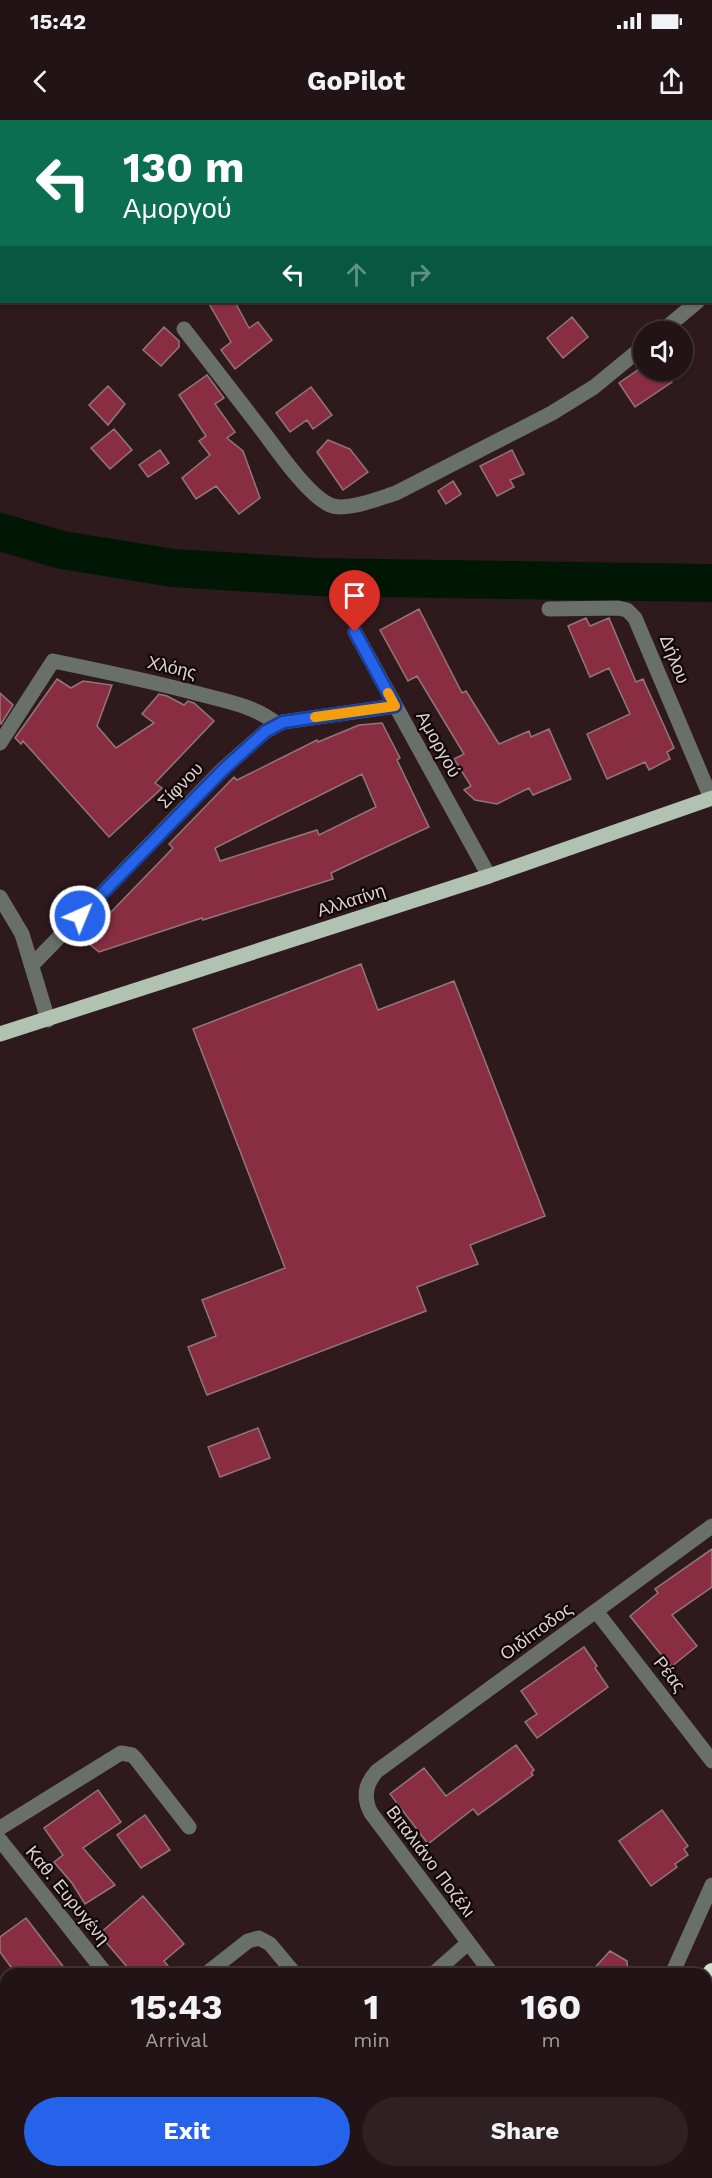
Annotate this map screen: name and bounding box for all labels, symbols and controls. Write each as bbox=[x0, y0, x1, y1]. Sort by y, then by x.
text: 15:42 bbox=[30, 9, 86, 34]
icon: back bbox=[24, 65, 57, 98]
text: GoPilot bbox=[307, 65, 405, 97]
icon: share bbox=[655, 65, 688, 98]
text: 130 m bbox=[123, 143, 245, 192]
icon: left bbox=[24, 144, 102, 222]
text: Αμοργού bbox=[123, 193, 231, 225]
icon: left bbox=[277, 258, 310, 291]
icon: ahead bbox=[340, 258, 373, 291]
icon: right bbox=[403, 258, 436, 291]
map controls bbox=[633, 321, 693, 381]
button: sound bbox=[633, 321, 693, 381]
pin bbox=[329, 570, 380, 632]
icon: arrive bbox=[338, 579, 371, 612]
street label: Δήλου bbox=[656, 632, 694, 686]
street label: Χλόης bbox=[146, 651, 199, 683]
street label: Αμοργού bbox=[412, 707, 466, 781]
street label: Σίφνου bbox=[153, 758, 207, 812]
street label: Αλλατίνη bbox=[314, 879, 388, 921]
position arrow bbox=[48, 884, 112, 948]
street label: Οιδίποδος bbox=[496, 1598, 576, 1664]
street label: Ρέας bbox=[650, 1652, 691, 1696]
street label: Βιταλιάνο Ποζέλι bbox=[382, 1801, 480, 1921]
street label: Καθ. Ευρυγένη bbox=[22, 1841, 114, 1949]
text: 15:43 bbox=[131, 1986, 223, 2028]
text: 1 bbox=[364, 1986, 379, 2028]
text: 160 bbox=[520, 1986, 581, 2028]
text: Arrival bbox=[145, 2028, 208, 2052]
text: min bbox=[353, 2028, 390, 2052]
text: m bbox=[541, 2028, 560, 2052]
button: Exit bbox=[24, 2097, 350, 2166]
button: Share bbox=[362, 2097, 688, 2166]

